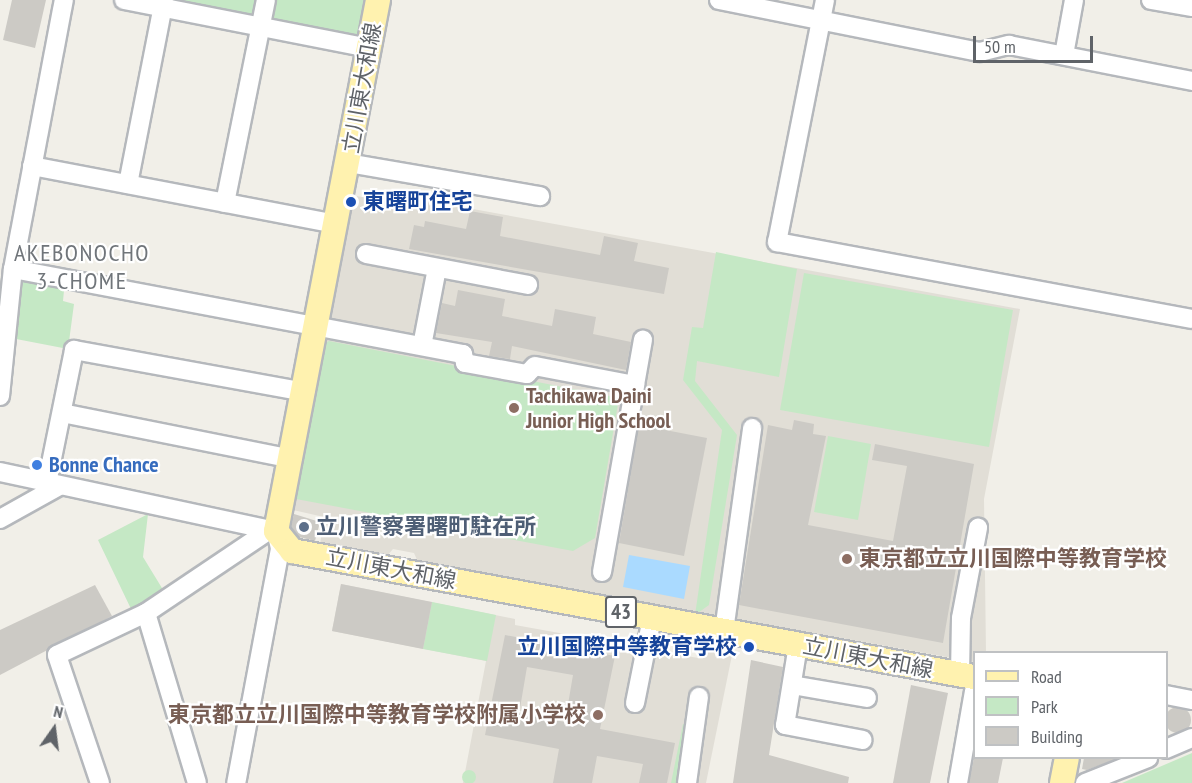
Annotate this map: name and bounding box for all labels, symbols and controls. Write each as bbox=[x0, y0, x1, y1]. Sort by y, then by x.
street label: 立川東大和線 bbox=[338, 21, 386, 155]
scale bar bbox=[976, 24, 1096, 62]
text: 50 m bbox=[984, 35, 1016, 58]
place label: 東曙町住宅 bbox=[363, 189, 473, 215]
marker: 東曙町住宅 bbox=[344, 195, 358, 209]
district label: AKEBONOCHO 3-CHOME bbox=[14, 239, 150, 295]
place label: Tachikawa Daini Junior High School bbox=[526, 382, 671, 434]
marker: Tachikawa Daini Junior High School bbox=[507, 401, 521, 415]
place label: Bonne Chance bbox=[49, 452, 159, 478]
marker: Bonne Chance bbox=[30, 458, 44, 472]
place label: 立川警察署曙町駐在所 bbox=[316, 514, 536, 540]
marker: 立川警察署曙町駐在所 bbox=[297, 520, 311, 534]
street label: 立川東大和線 bbox=[324, 543, 458, 595]
place label: 東京都立立川国際中等教育学校 bbox=[859, 546, 1167, 572]
marker: 東京都立立川国際中等教育学校 bbox=[840, 552, 854, 566]
road number: 43 bbox=[604, 594, 638, 630]
street label: 立川東大和線 bbox=[801, 632, 935, 684]
place label: 立川国際中等教育学校 bbox=[517, 634, 737, 660]
marker: 立川国際中等教育学校 bbox=[742, 640, 756, 654]
legend bbox=[973, 651, 1168, 759]
text: Road bbox=[1031, 665, 1062, 688]
text: Park bbox=[1031, 695, 1058, 718]
north arrow bbox=[24, 699, 84, 759]
text: N bbox=[52, 701, 65, 722]
place label: 東京都立立川国際中等教育学校附属小学校 bbox=[168, 702, 586, 728]
marker: 東京都立立川国際中等教育学校附属小学校 bbox=[591, 708, 605, 722]
text: Building bbox=[1031, 725, 1083, 748]

